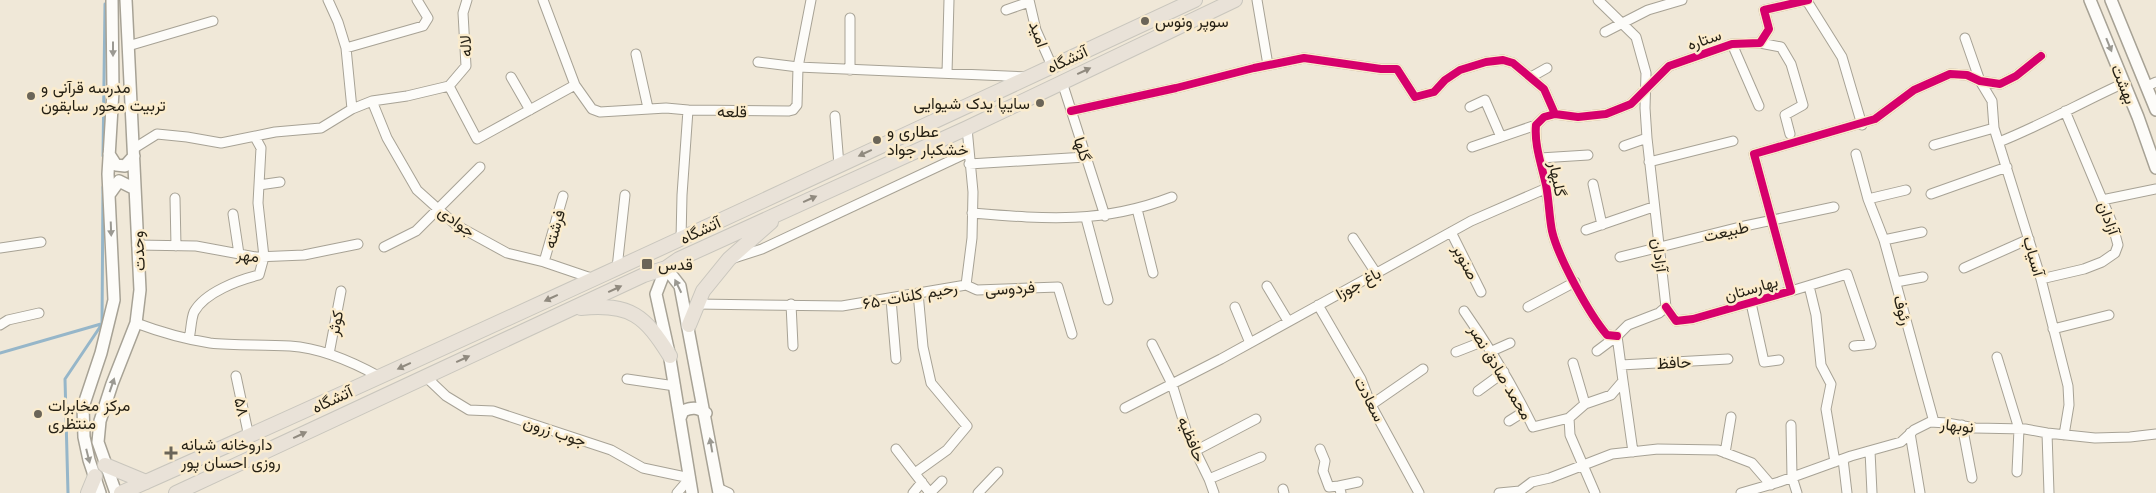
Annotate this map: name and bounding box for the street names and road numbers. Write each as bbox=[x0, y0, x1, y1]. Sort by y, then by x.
street label: امید bbox=[1025, 18, 1053, 50]
street label: ستاره bbox=[1684, 24, 1724, 55]
street label: لاله bbox=[455, 35, 475, 57]
street label: آتشگاه bbox=[1044, 40, 1092, 77]
street label: بهشت bbox=[2106, 61, 2141, 107]
street label: قلعه bbox=[717, 101, 747, 121]
street label: گلها bbox=[1069, 134, 1096, 164]
street label: گلبهار bbox=[1544, 159, 1571, 198]
street label: آزادان bbox=[2093, 199, 2125, 239]
street label: جوادی bbox=[434, 201, 479, 242]
street label: فرشته bbox=[539, 207, 570, 251]
street label: آتشگاه bbox=[677, 211, 725, 248]
street label: طبیعت bbox=[1701, 216, 1751, 246]
street label: وحدت bbox=[127, 230, 150, 272]
street label: آسیاب bbox=[2019, 234, 2050, 279]
street label: آزادان bbox=[1647, 237, 1672, 275]
street label: صنوبر bbox=[1447, 240, 1483, 283]
street label: مهر bbox=[234, 244, 260, 267]
street label: باغ جوزا bbox=[1332, 262, 1385, 305]
street label: بهارستان bbox=[1722, 271, 1780, 306]
street label: ۶۵-رحیم کلنات bbox=[861, 277, 959, 314]
street label: فردوسی bbox=[985, 277, 1036, 300]
street label: رئوف bbox=[1888, 293, 1917, 327]
street label: کوثر bbox=[323, 309, 348, 339]
street label: محمد صادق نصر bbox=[1463, 320, 1537, 424]
street label: حافظ bbox=[1656, 351, 1692, 373]
street label: سعادت bbox=[1350, 373, 1390, 425]
street label: آتشگاه bbox=[309, 380, 357, 417]
street label: ۵۸ bbox=[230, 396, 254, 418]
street label: جوب زرون bbox=[521, 411, 589, 452]
street label: حافظیه bbox=[1174, 413, 1210, 465]
street label: نوبهار bbox=[1938, 413, 1975, 438]

